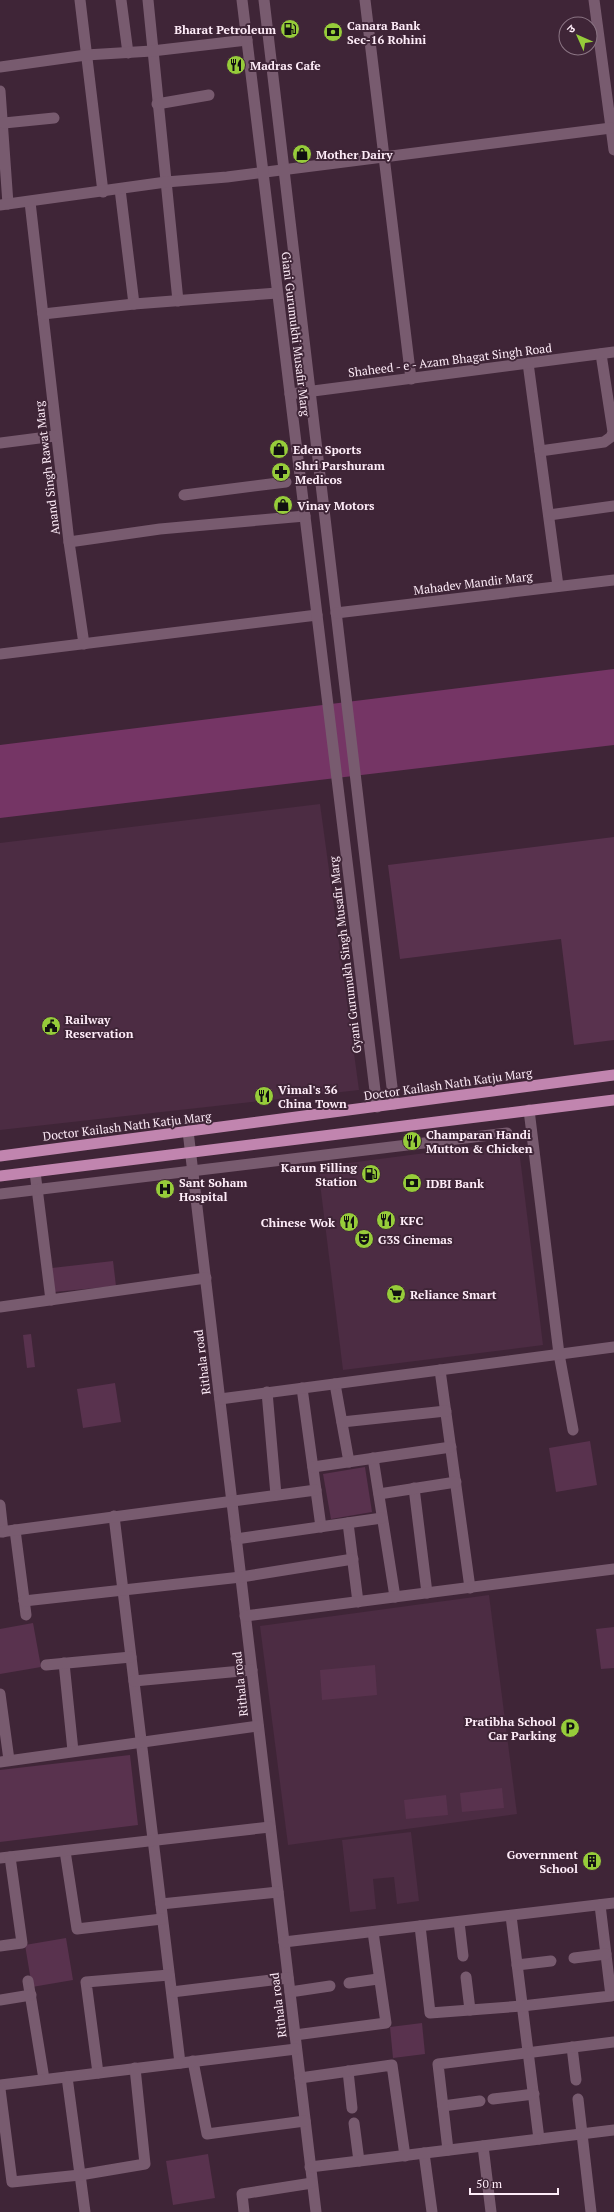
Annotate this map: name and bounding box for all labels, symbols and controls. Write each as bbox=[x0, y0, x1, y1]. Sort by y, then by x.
north arrow bbox=[558, 16, 598, 56]
fuel station icon: Bharat Petroleum bbox=[279, 18, 301, 40]
place label: Canara Bank Sec-16 Rohini bbox=[347, 18, 426, 47]
bank icon: Canara Bank Sec-16 Rohini bbox=[322, 21, 344, 43]
text: उ bbox=[564, 21, 579, 36]
place label: Bharat Petroleum bbox=[174, 22, 276, 37]
restaurant icon: Madras Cafe bbox=[225, 54, 247, 76]
place label: Madras Cafe bbox=[250, 58, 321, 73]
shop icon: Mother Dairy bbox=[291, 143, 313, 165]
place label: Mother Dairy bbox=[316, 147, 393, 162]
street label: Giani Gurumukhi Musafir Marg bbox=[278, 251, 314, 418]
street label: Shaheed - e - Azam Bhagat Singh Road bbox=[347, 340, 553, 380]
street label: Anand Singh Rawat Marg bbox=[31, 400, 63, 536]
shop icon: Eden Sports bbox=[268, 438, 290, 460]
place label: Eden Sports bbox=[293, 442, 362, 457]
place label: Shri Parshuram Medicos bbox=[295, 458, 385, 487]
pharmacy icon: Shri Parshuram Medicos bbox=[270, 461, 292, 483]
shop icon: Vinay Motors bbox=[272, 494, 294, 516]
place label: Vinay Motors bbox=[297, 498, 375, 513]
street label: Mahadev Mandir Marg bbox=[413, 568, 534, 598]
street label: Gyani Gurumukh Singh Musafir Marg bbox=[325, 855, 365, 1054]
place label: Railway Reservation bbox=[65, 1012, 134, 1041]
public building icon: Railway Reservation bbox=[40, 1015, 62, 1037]
street label: Doctor Kailash Nath Katju Marg bbox=[363, 1065, 534, 1103]
place label: Vimal's 36 China Town bbox=[278, 1082, 347, 1111]
restaurant icon: Vimal's 36 China Town bbox=[253, 1085, 275, 1107]
street label: Doctor Kailash Nath Katju Marg bbox=[42, 1108, 213, 1144]
place label: Champaran Handi Mutton & Chicken bbox=[426, 1127, 533, 1156]
restaurant icon: Champaran Handi Mutton & Chicken bbox=[401, 1130, 423, 1152]
place label: Karun Filling Station bbox=[281, 1160, 357, 1189]
fuel station icon: Karun Filling Station bbox=[360, 1163, 382, 1185]
bank icon: IDBI Bank bbox=[401, 1172, 423, 1194]
place label: Sant Soham Hospital bbox=[179, 1175, 247, 1204]
place label: IDBI Bank bbox=[426, 1176, 484, 1191]
hospital icon: Sant Soham Hospital bbox=[154, 1178, 176, 1200]
restaurant icon: KFC bbox=[375, 1209, 397, 1231]
restaurant icon: Chinese Wok bbox=[338, 1211, 360, 1233]
place label: KFC bbox=[400, 1213, 423, 1228]
place label: Chinese Wok bbox=[261, 1215, 335, 1230]
theatre icon: G3S Cinemas bbox=[353, 1228, 375, 1250]
place label: G3S Cinemas bbox=[378, 1232, 453, 1247]
supermarket icon: Reliance Smart bbox=[385, 1283, 407, 1305]
place label: Reliance Smart bbox=[410, 1287, 497, 1302]
street label: Rithala road bbox=[191, 1328, 213, 1395]
street label: Rithala road bbox=[229, 1650, 251, 1717]
place label: Pratibha School Car Parking bbox=[465, 1714, 556, 1743]
parking icon: Pratibha School Car Parking bbox=[559, 1717, 581, 1739]
place label: Government School bbox=[507, 1847, 578, 1876]
building icon: Government School bbox=[581, 1850, 603, 1872]
street label: Rithala road bbox=[267, 1971, 289, 2038]
scale bar bbox=[470, 2170, 558, 2196]
text: 50 m bbox=[476, 2176, 503, 2191]

